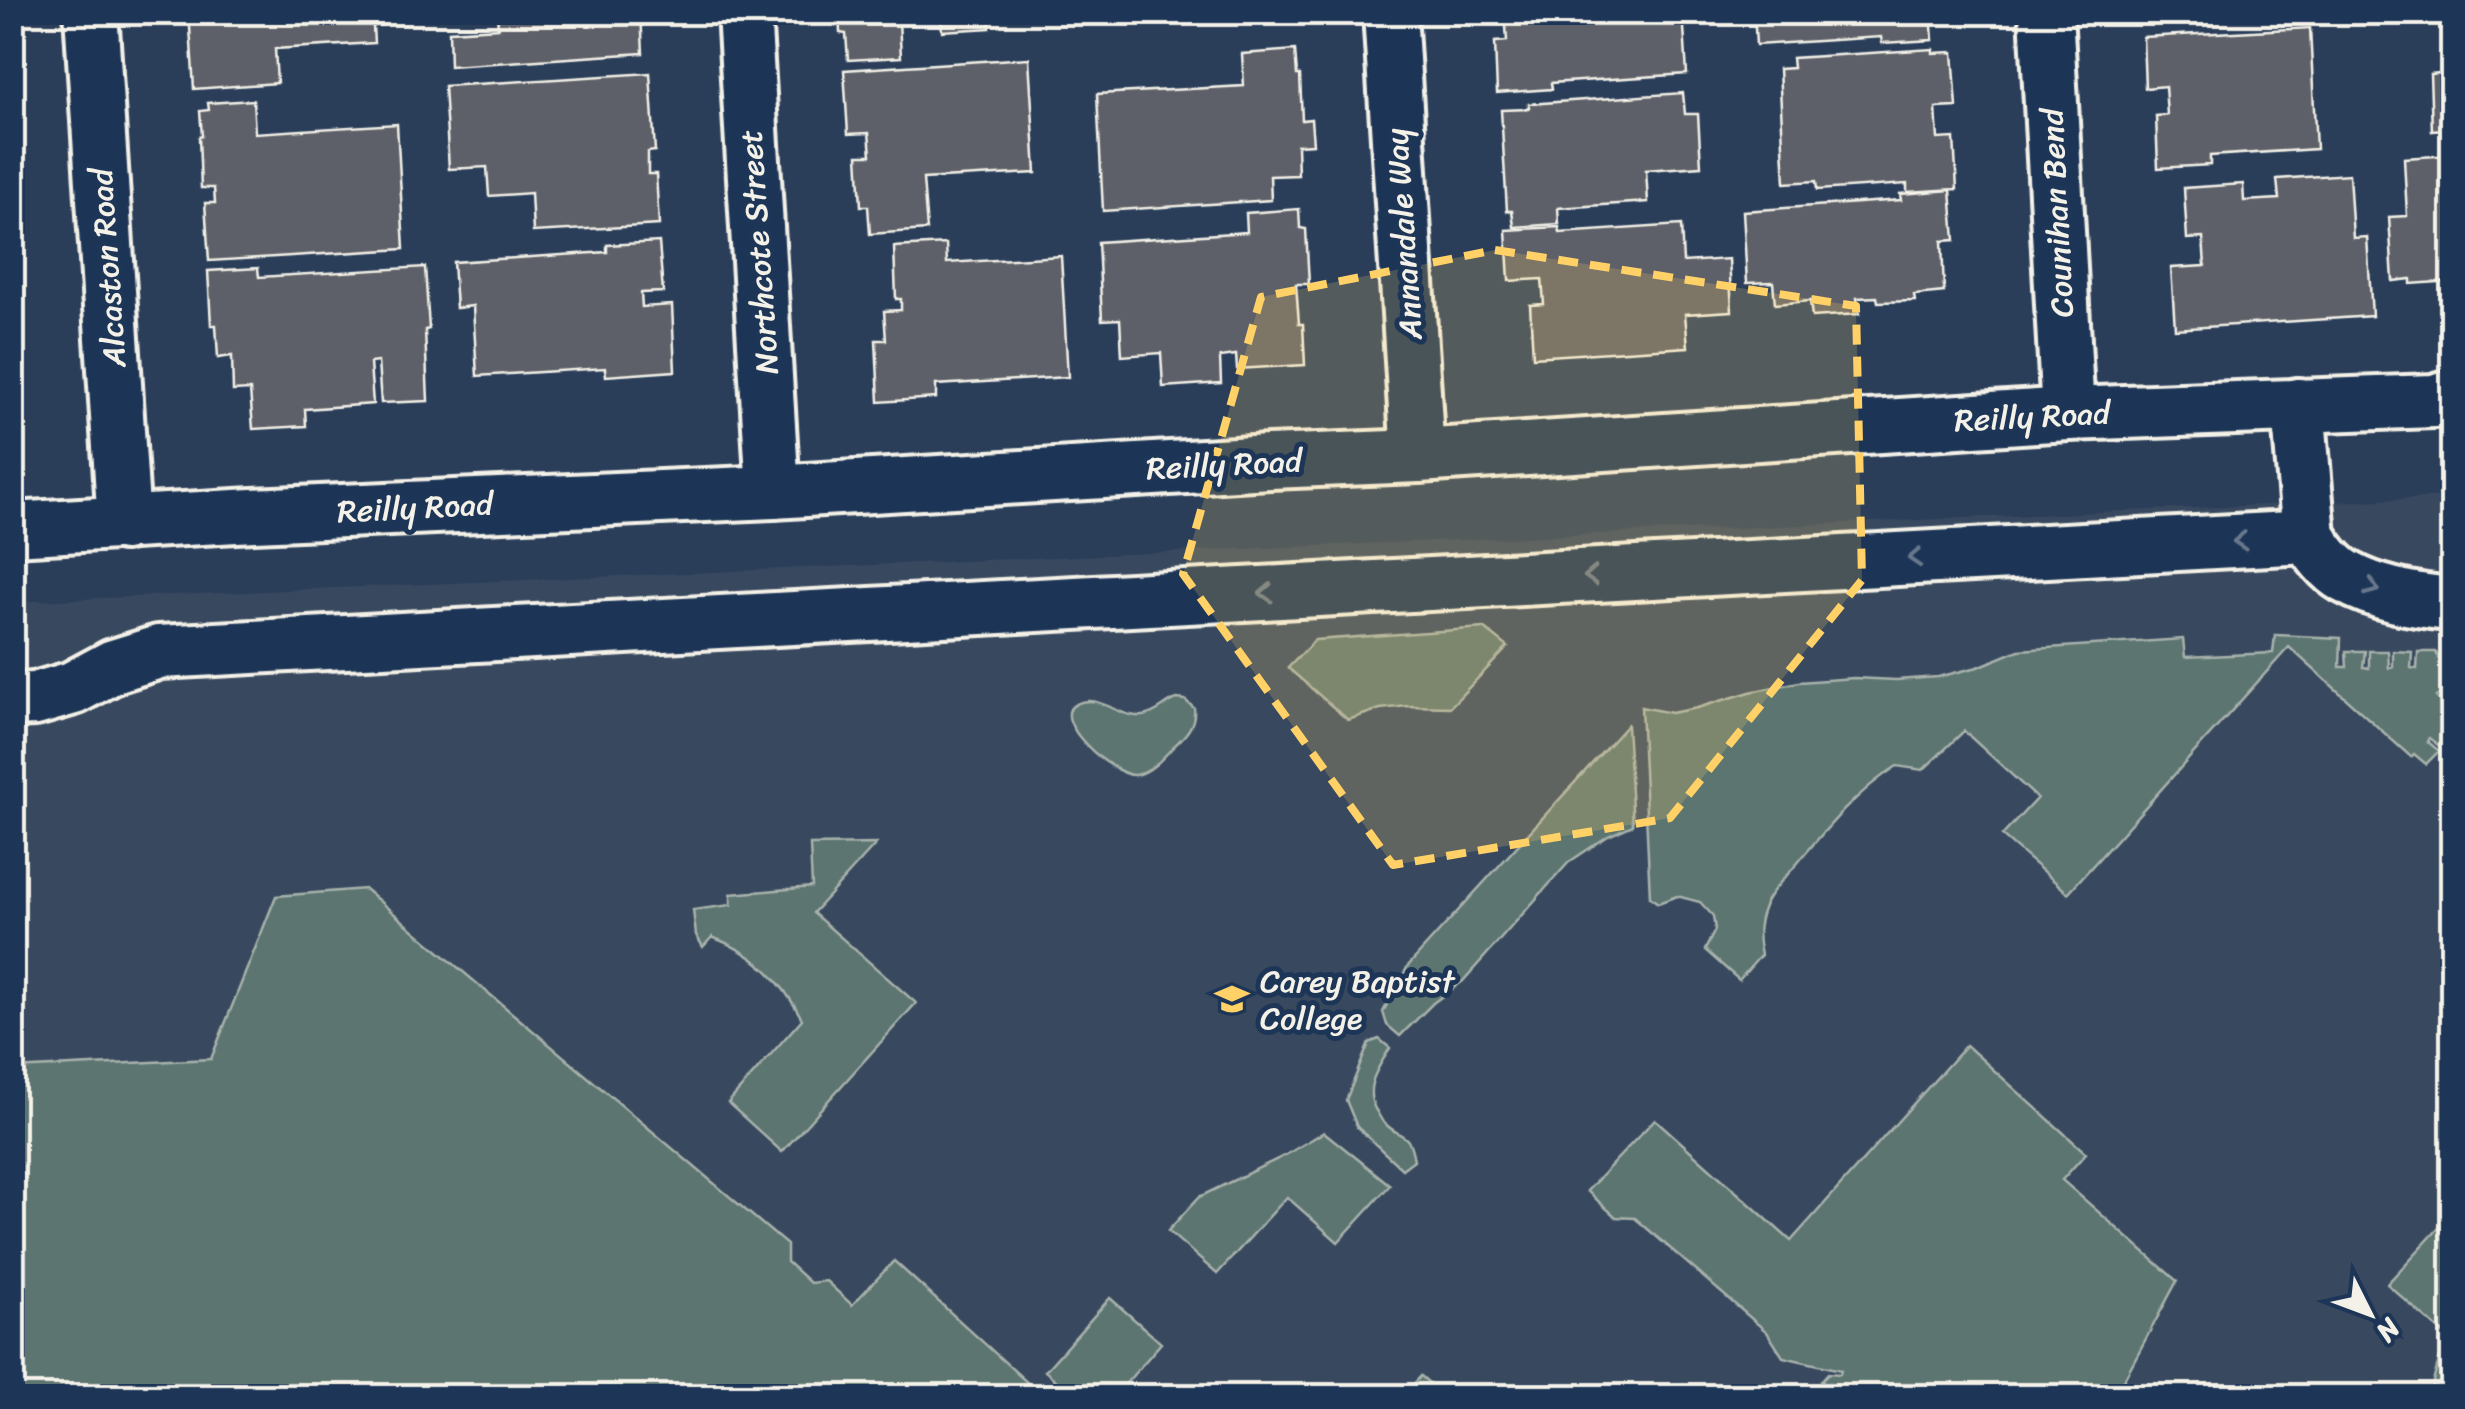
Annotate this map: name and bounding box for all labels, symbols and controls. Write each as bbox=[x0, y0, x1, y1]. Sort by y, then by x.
street label: Counihan Bend bbox=[2023, 105, 2091, 319]
street label: Annandale Way bbox=[1368, 126, 1440, 343]
street label: Northcote Street bbox=[722, 128, 796, 376]
street label: Alcaston Road bbox=[72, 164, 143, 370]
street label: Reilly Road bbox=[1953, 384, 2113, 450]
street label: Reilly Road bbox=[1145, 432, 1305, 498]
street label: Reilly Road bbox=[336, 475, 496, 541]
one-way arrow bbox=[2231, 530, 2247, 551]
one-way arrow bbox=[1907, 547, 1923, 568]
one-way arrow bbox=[1582, 565, 1598, 586]
one-way arrow bbox=[2362, 576, 2379, 596]
one-way arrow bbox=[1258, 582, 1274, 603]
place label: Carey Baptist College bbox=[1260, 953, 1456, 1047]
school or university icon: Carey Baptist College bbox=[1213, 980, 1251, 1018]
north arrow bbox=[2320, 1264, 2420, 1364]
text: N bbox=[2363, 1306, 2414, 1354]

